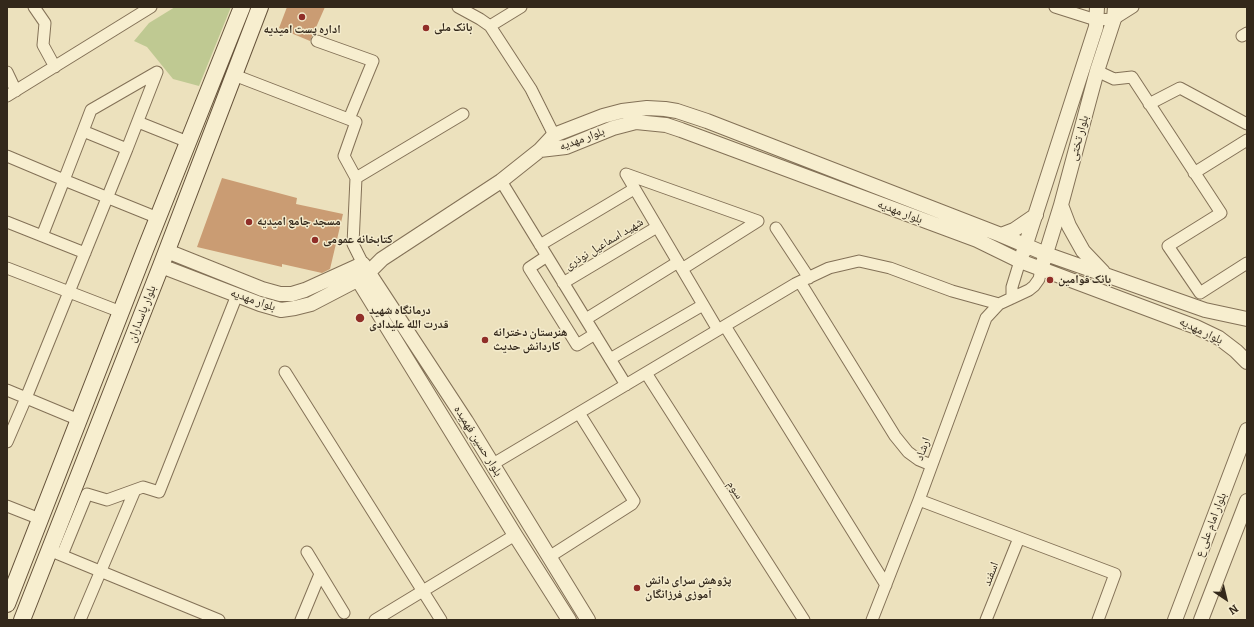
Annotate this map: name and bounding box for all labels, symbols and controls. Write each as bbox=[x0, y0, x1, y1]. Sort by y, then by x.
marker: اداره پست امیدیه bbox=[297, 12, 307, 22]
place label: بانک ملی bbox=[434, 21, 472, 35]
place label: اداره پست امیدیه bbox=[263, 23, 341, 37]
marker: بانک ملی bbox=[421, 23, 431, 33]
street label: بلوار تختی bbox=[1066, 114, 1092, 162]
street label: بلوار مهدیه bbox=[557, 124, 607, 154]
street label: بلوار مهدیه bbox=[875, 197, 925, 227]
place label: مسجد جامع امیدیه bbox=[257, 215, 341, 229]
street label: شهید اسماعیل نوذری bbox=[562, 215, 646, 273]
marker: مسجد جامع امیدیه bbox=[244, 217, 254, 227]
place label: کتابخانه عمومی bbox=[323, 233, 393, 247]
marker: کتابخانه عمومی bbox=[310, 235, 320, 245]
place label: بانک قوامین bbox=[1058, 273, 1111, 287]
marker: بانک قوامین bbox=[1045, 275, 1055, 285]
street label: بلوار پاسداران bbox=[125, 283, 159, 345]
street label: بلوار مهدیه bbox=[228, 286, 278, 314]
place label: درمانگاه شهید قدرت الله علیدادی bbox=[369, 304, 449, 332]
marker: درمانگاه شهید قدرت الله علیدادی bbox=[354, 312, 366, 324]
street label: بلوار مهدیه bbox=[1177, 314, 1225, 348]
place label: هنرستان دخترانه کاردانش حدیث bbox=[493, 326, 567, 354]
marker: هنرستان دخترانه کاردانش حدیث bbox=[480, 335, 490, 345]
street label: بلوار حسین فهمیده bbox=[451, 403, 505, 479]
street label: ارشاد bbox=[912, 436, 934, 462]
street label: سوم bbox=[724, 478, 746, 502]
street label: بلوار امام علی ع bbox=[1192, 491, 1230, 559]
street label: اسفند bbox=[980, 560, 1002, 588]
place label: پژوهش سرای دانش آموزی فرزانگان bbox=[645, 574, 731, 602]
north arrow bbox=[1206, 579, 1246, 619]
marker: پژوهش سرای دانش آموزی فرزانگان bbox=[632, 583, 642, 593]
text: N bbox=[1226, 601, 1240, 617]

